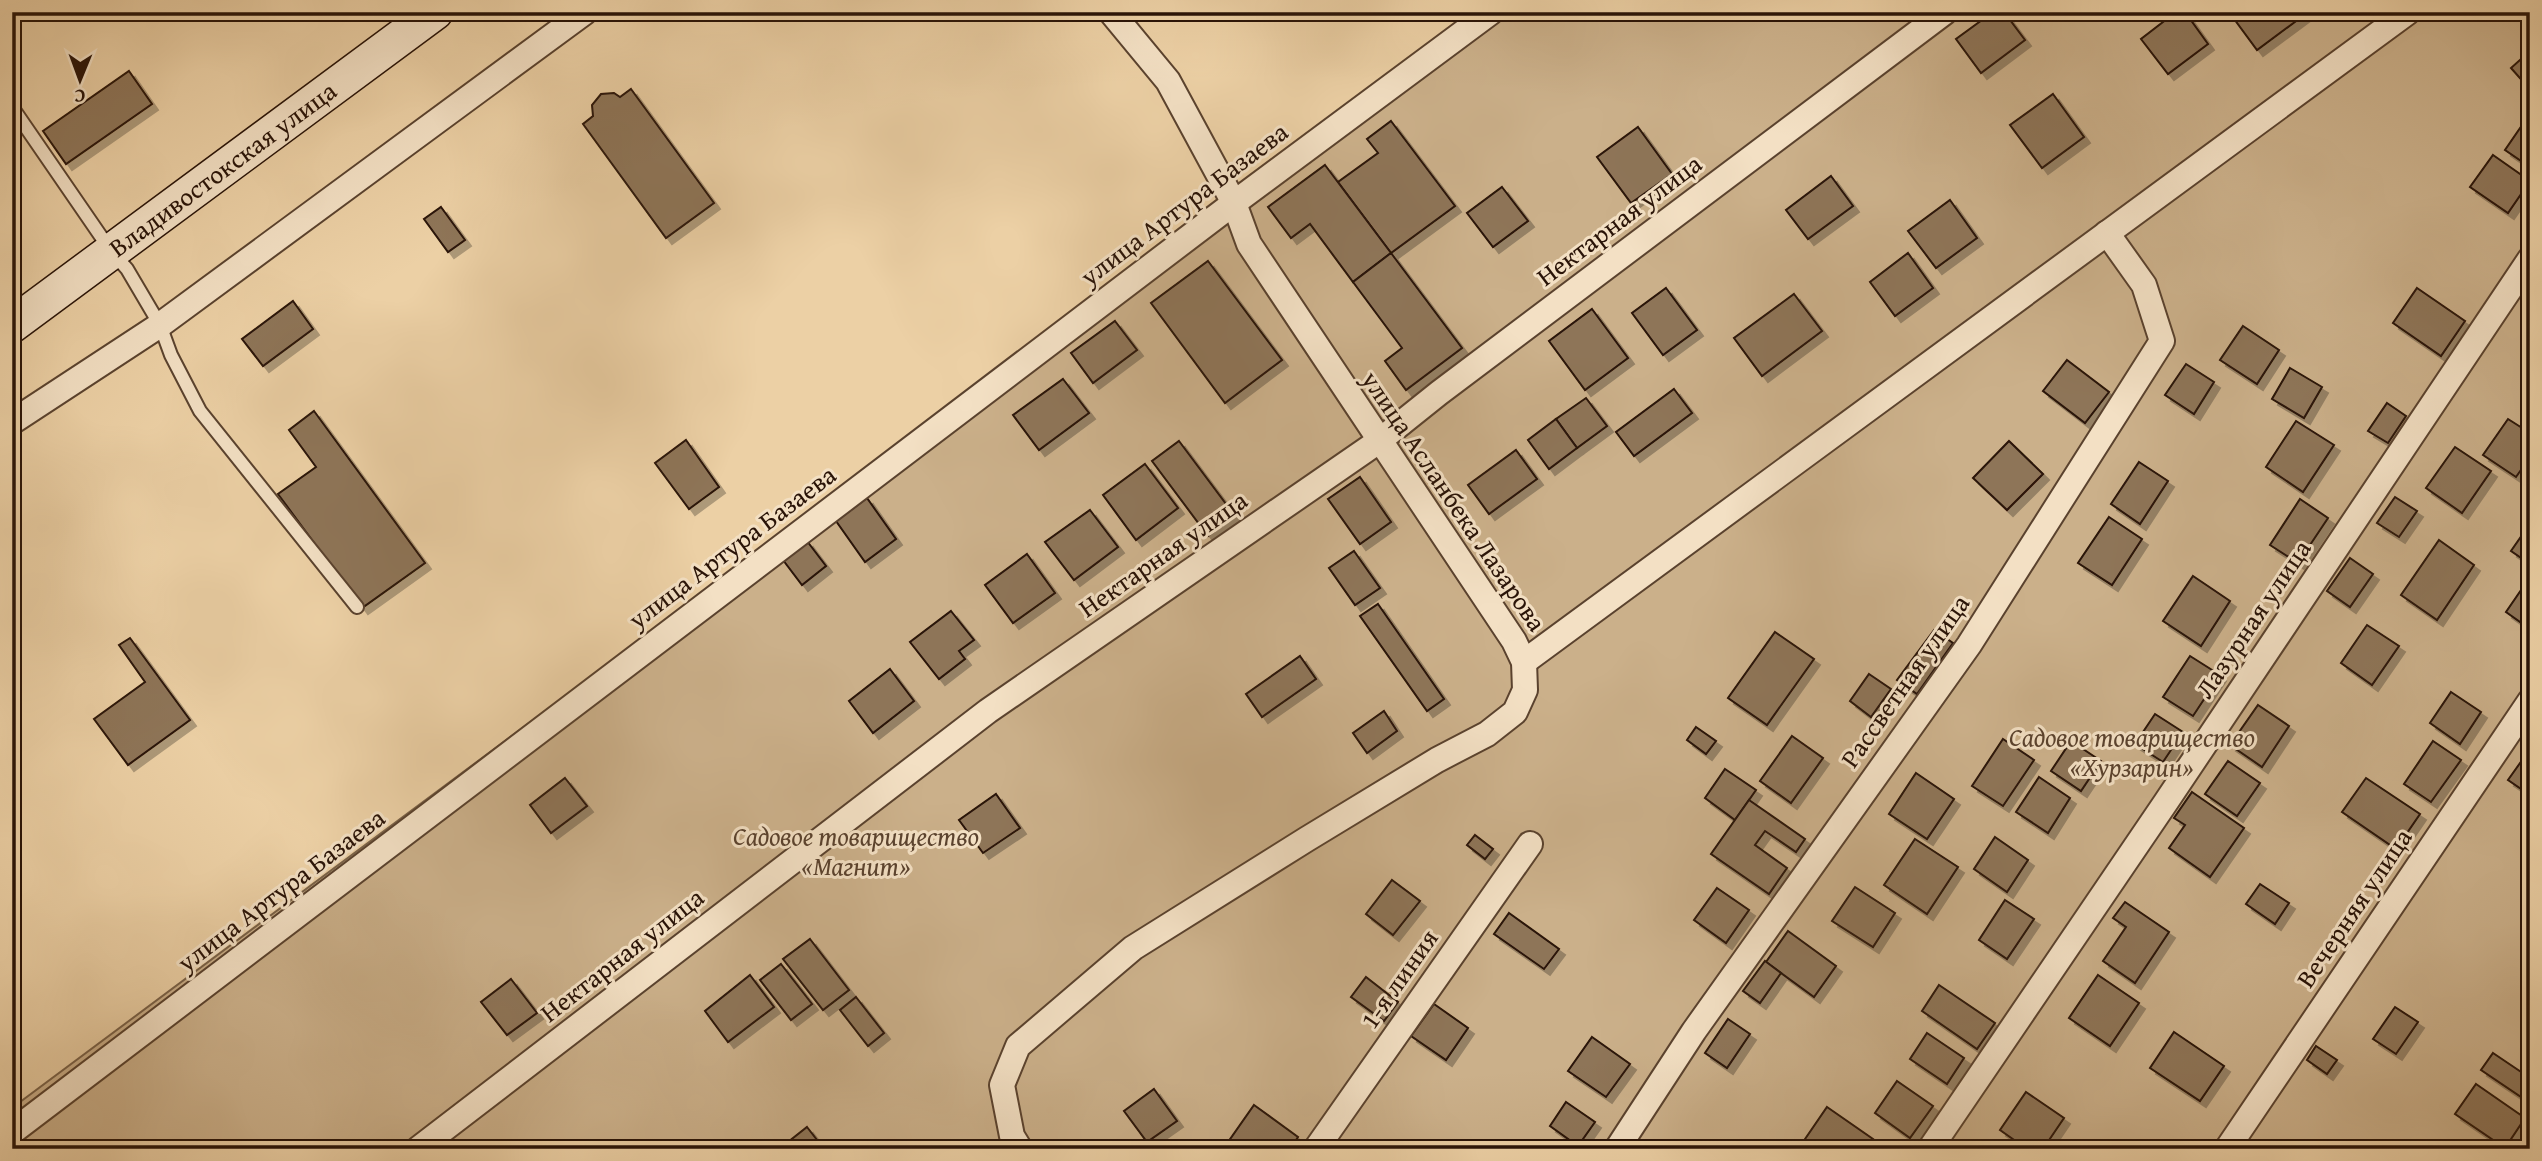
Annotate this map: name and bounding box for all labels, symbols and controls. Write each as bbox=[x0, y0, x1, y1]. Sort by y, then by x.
north arrow bbox=[46, 46, 116, 116]
street label: Владивостокская улица bbox=[100, 71, 345, 266]
text: С bbox=[74, 83, 85, 111]
street label: улица Артура Базаева bbox=[1071, 112, 1296, 296]
street label: Нектарная улица bbox=[1528, 144, 1710, 295]
street label: улица Асланбека Лазарова bbox=[1352, 362, 1557, 639]
street label: улица Артура Базаева bbox=[619, 455, 844, 639]
street label: Нектарная улица bbox=[1070, 480, 1256, 627]
street label: Лазурная улица bbox=[2185, 531, 2321, 706]
street label: Рассветная улица bbox=[1830, 586, 1979, 775]
park label: Садовое товарищество «Хурзарин» bbox=[2009, 717, 2255, 786]
street label: улица Артура Базаева bbox=[168, 798, 393, 982]
park label: Садовое товарищество «Магнит» bbox=[733, 816, 979, 885]
street label: Вечерняя улица bbox=[2286, 820, 2422, 995]
street label: Нектарная улица bbox=[531, 878, 712, 1031]
street label: 1-я линия bbox=[1350, 921, 1447, 1037]

